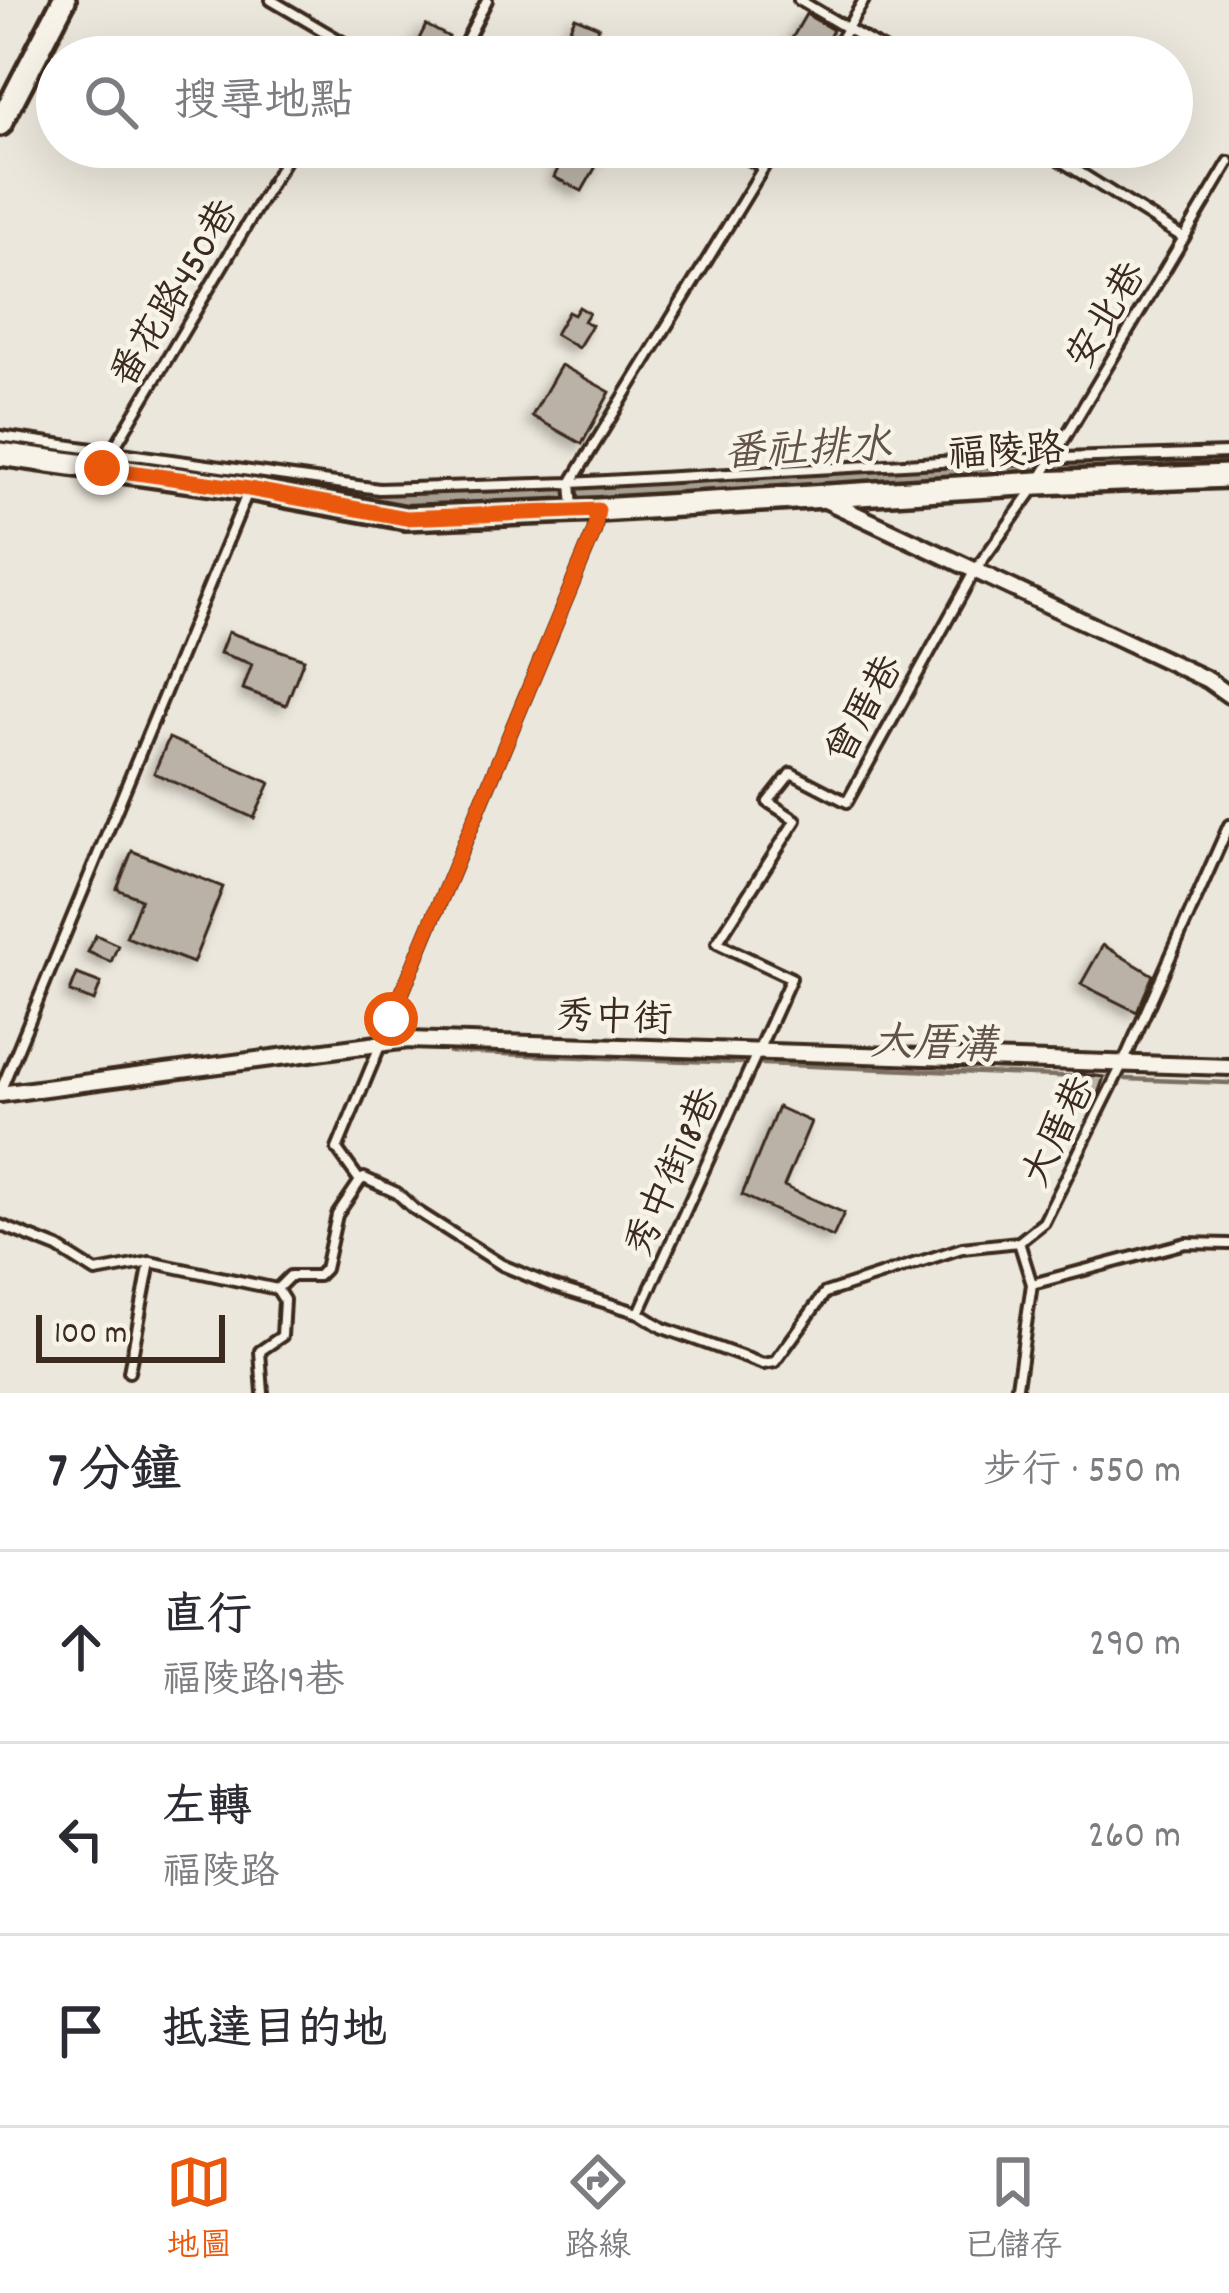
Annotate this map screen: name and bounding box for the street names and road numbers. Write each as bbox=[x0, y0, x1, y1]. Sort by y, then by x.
street label: 番花路450巷 bbox=[100, 191, 256, 400]
street label: 安北巷 bbox=[1056, 253, 1163, 382]
street label: 福陵路 bbox=[946, 425, 1066, 486]
street label: 曾厝巷 bbox=[815, 647, 920, 776]
street label: 秀中街 bbox=[554, 992, 673, 1051]
street label: 大厝巷 bbox=[1011, 1068, 1112, 1197]
street label: 秀中街18巷 bbox=[614, 1080, 738, 1267]

